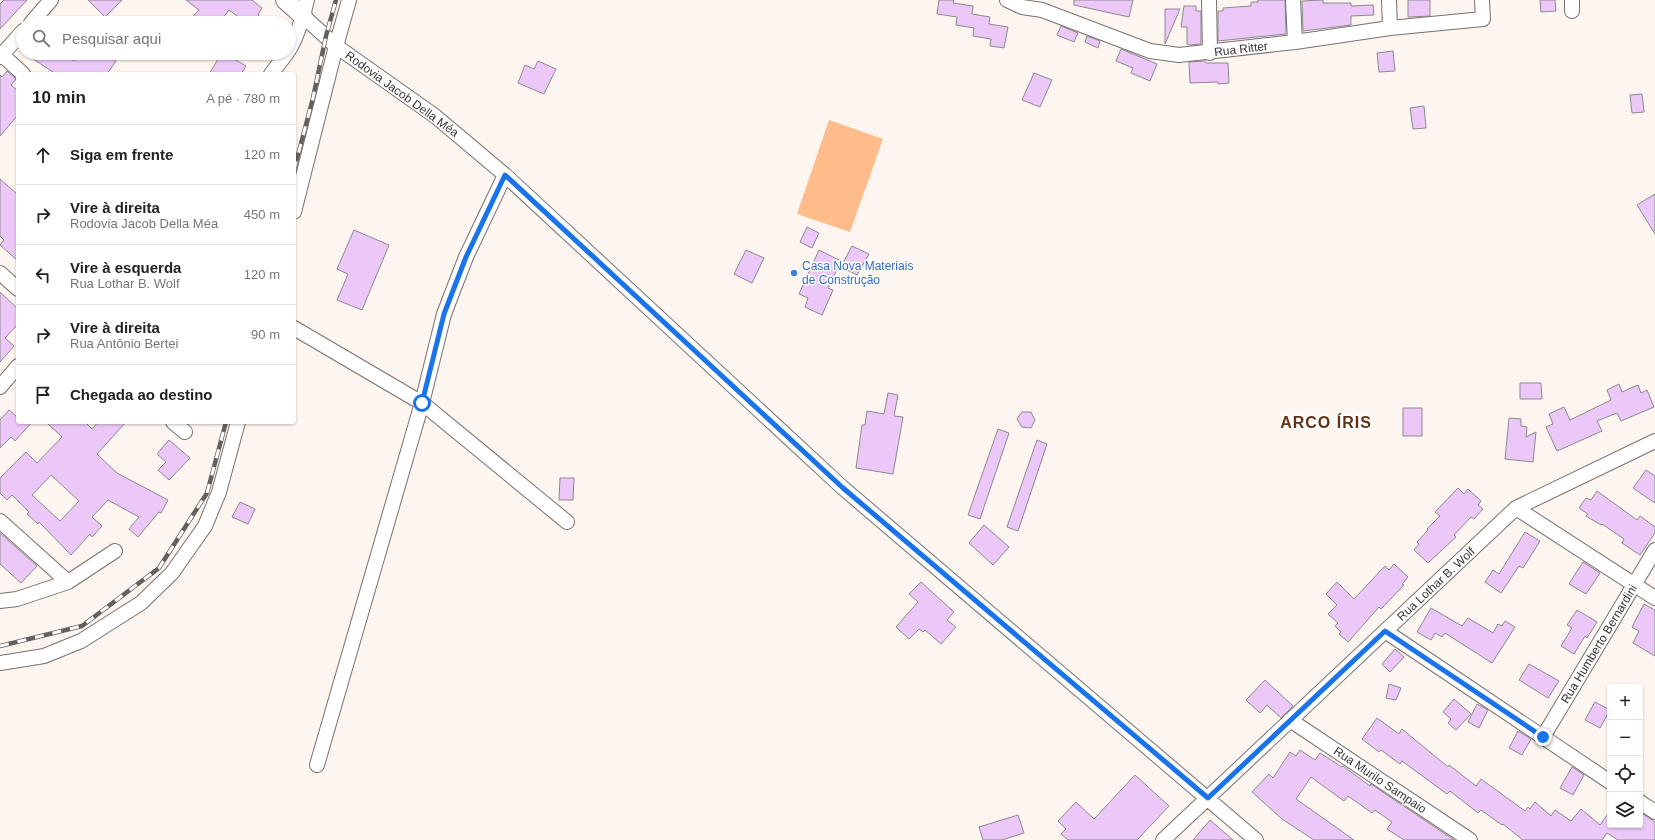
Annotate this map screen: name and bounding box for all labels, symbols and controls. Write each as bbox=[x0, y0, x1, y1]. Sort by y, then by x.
search box bbox=[16, 16, 296, 60]
icon: search bbox=[30, 27, 52, 49]
text: Pesquisar aqui bbox=[62, 30, 161, 47]
street label: Rua Ritter bbox=[1213, 39, 1269, 59]
street label: Rodovia Jacob Della Méa bbox=[343, 48, 462, 140]
text: 10 min bbox=[32, 88, 86, 107]
text: A pé · 780 m bbox=[206, 91, 280, 106]
icon: ahead bbox=[32, 144, 54, 166]
text: Siga em frente bbox=[70, 146, 173, 163]
text: 120 m bbox=[244, 147, 280, 162]
text: Vire à direita bbox=[70, 199, 160, 216]
icon: right bbox=[32, 204, 54, 226]
text: 450 m bbox=[244, 207, 280, 222]
text: Rodovia Jacob Della Méa bbox=[70, 216, 218, 231]
text: Vire à esquerda bbox=[70, 259, 181, 276]
place label: Casa Nova Materiais de Construção bbox=[802, 259, 913, 287]
icon: left bbox=[32, 264, 54, 286]
text: 120 m bbox=[244, 267, 280, 282]
marker: Casa Nova Materiais de Construção bbox=[789, 268, 799, 278]
text: Rua Lothar B. Wolf bbox=[70, 276, 180, 291]
text: Vire à direita bbox=[70, 319, 160, 336]
icon: right bbox=[32, 324, 54, 346]
text: 90 m bbox=[251, 327, 280, 342]
text: Rua Antônio Bertei bbox=[70, 336, 178, 351]
icon: arrive bbox=[32, 384, 54, 406]
text: Chegada ao destino bbox=[70, 386, 213, 403]
route start bbox=[413, 394, 431, 412]
district label: ARCO ÍRIS bbox=[1280, 413, 1372, 431]
street label: Rua Lothar B. Wolf bbox=[1394, 544, 1478, 624]
street label: Rua Humberto Bernardini bbox=[1558, 582, 1640, 706]
map controls bbox=[1607, 684, 1643, 828]
button: + bbox=[1607, 684, 1643, 720]
button: − bbox=[1607, 720, 1643, 756]
route end bbox=[1534, 728, 1552, 746]
street label: Rua Murilo Sampaio bbox=[1331, 744, 1429, 816]
button: locate bbox=[1607, 756, 1643, 792]
button: layers bbox=[1607, 792, 1643, 828]

